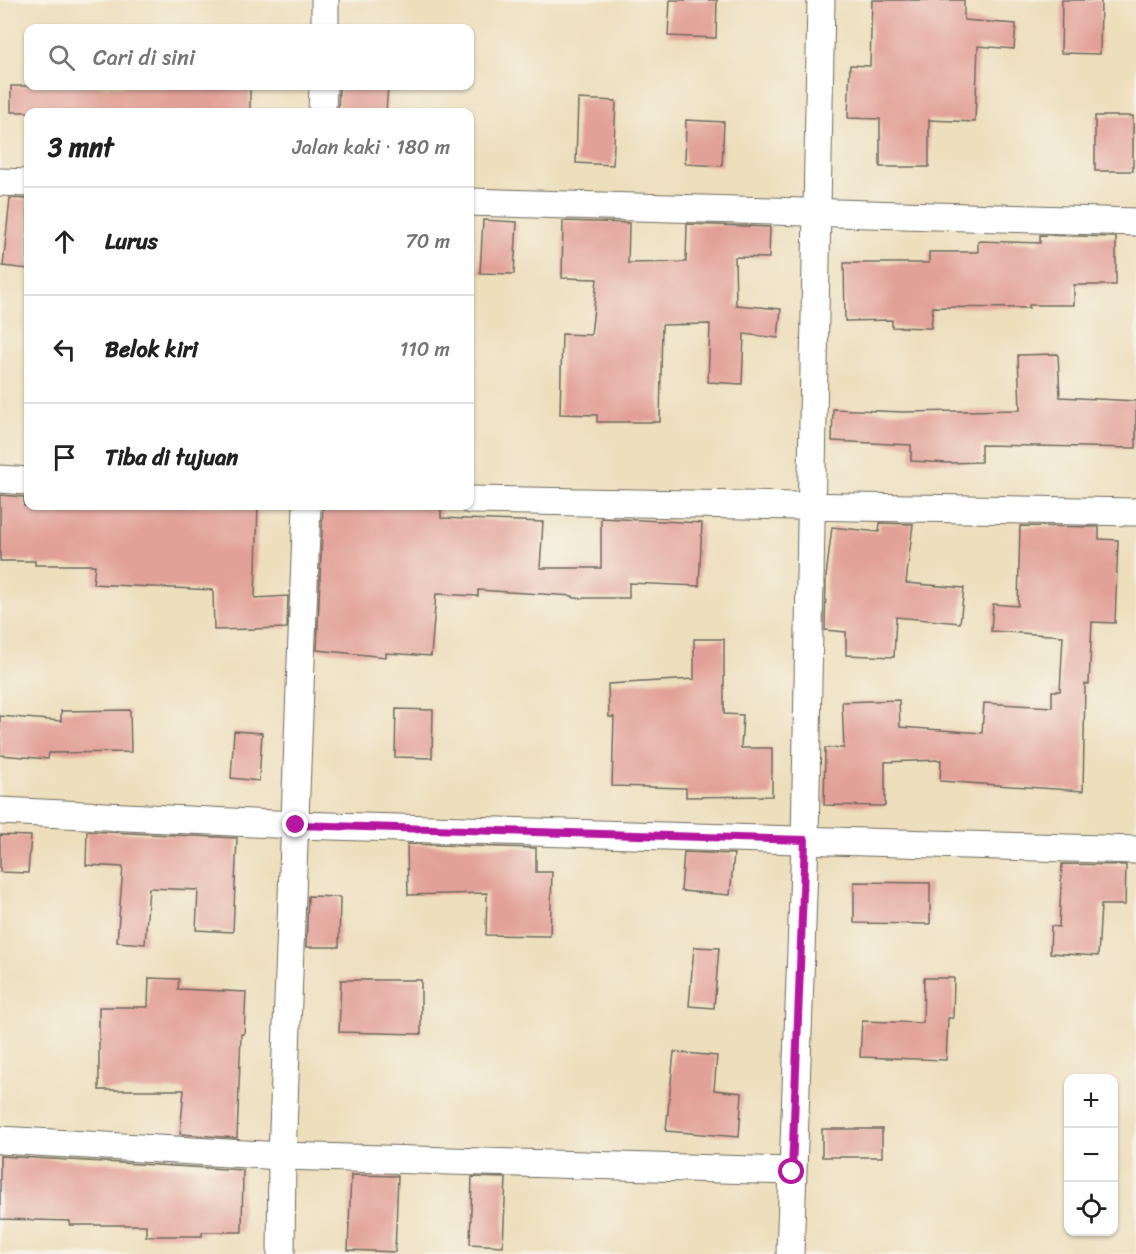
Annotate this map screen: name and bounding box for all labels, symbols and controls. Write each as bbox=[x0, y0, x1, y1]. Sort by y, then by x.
search box bbox=[24, 24, 474, 90]
text: Cari di sini bbox=[93, 38, 195, 77]
icon: search bbox=[45, 41, 78, 74]
text: 3 mnt bbox=[48, 124, 114, 170]
text: Jalan kaki · 180 m bbox=[292, 130, 450, 165]
text: Lurus bbox=[105, 222, 158, 261]
text: 70 m bbox=[405, 224, 450, 259]
icon: ahead bbox=[48, 225, 81, 258]
text: Belok kiri bbox=[105, 330, 198, 369]
text: 110 m bbox=[400, 332, 450, 367]
icon: left bbox=[48, 333, 81, 366]
text: Tiba di tujuan bbox=[105, 438, 238, 477]
icon: arrive bbox=[48, 441, 81, 474]
route end bbox=[282, 811, 308, 837]
map controls bbox=[1064, 1074, 1118, 1236]
button: + bbox=[1064, 1074, 1118, 1128]
button: − bbox=[1064, 1128, 1118, 1182]
route start bbox=[778, 1158, 804, 1184]
button: locate bbox=[1064, 1182, 1118, 1236]

